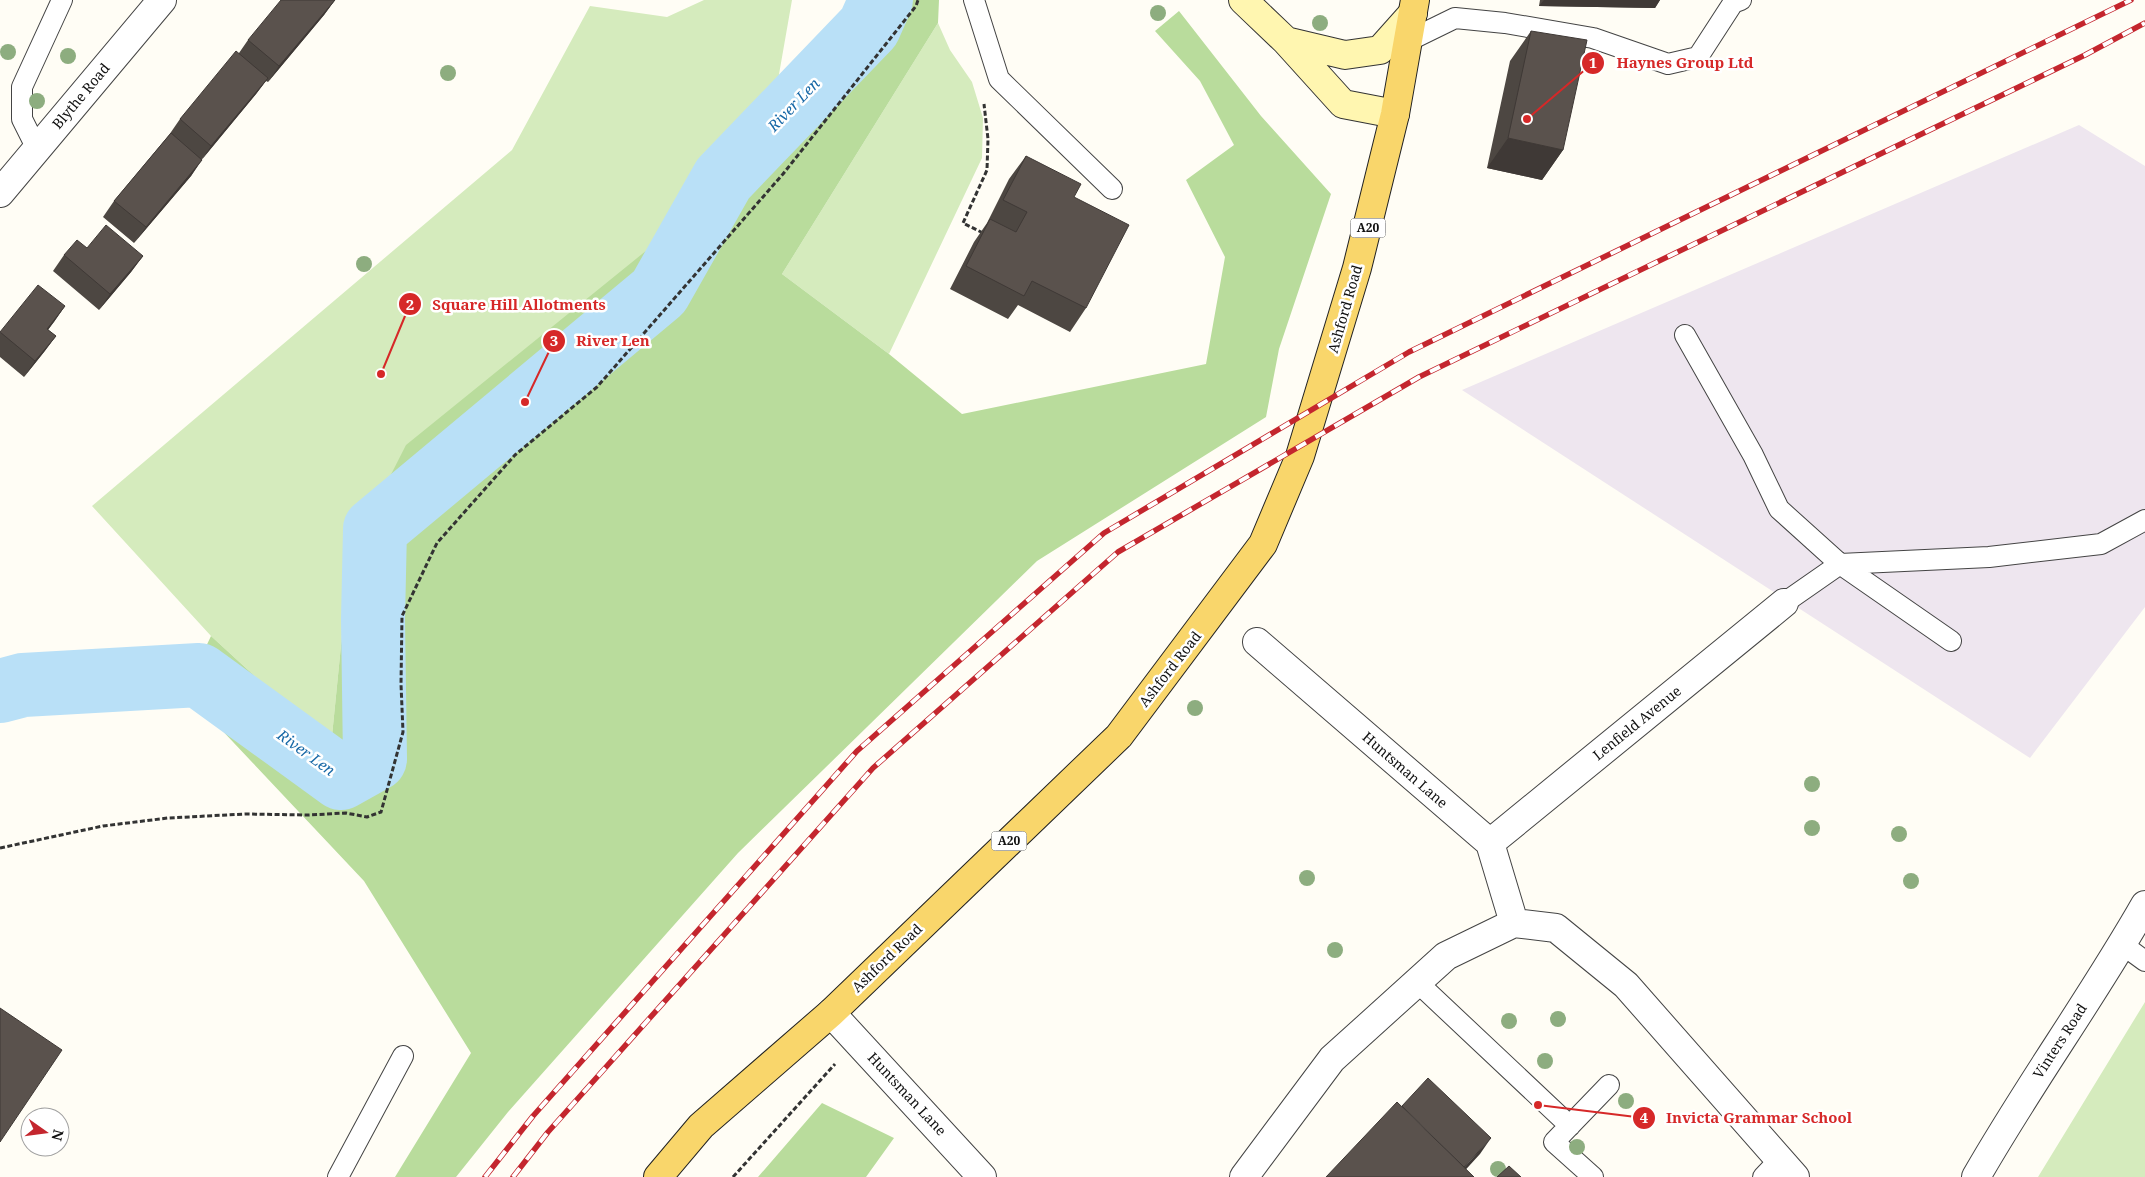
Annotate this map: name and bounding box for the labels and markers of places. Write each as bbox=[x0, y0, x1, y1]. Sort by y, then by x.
callout: Haynes Group Ltd bbox=[1581, 48, 1763, 78]
callout: Square Hill Allotments bbox=[397, 289, 616, 319]
callout: River Len bbox=[541, 326, 660, 356]
callout: Invicta Grammar School bbox=[1631, 1103, 1862, 1133]

